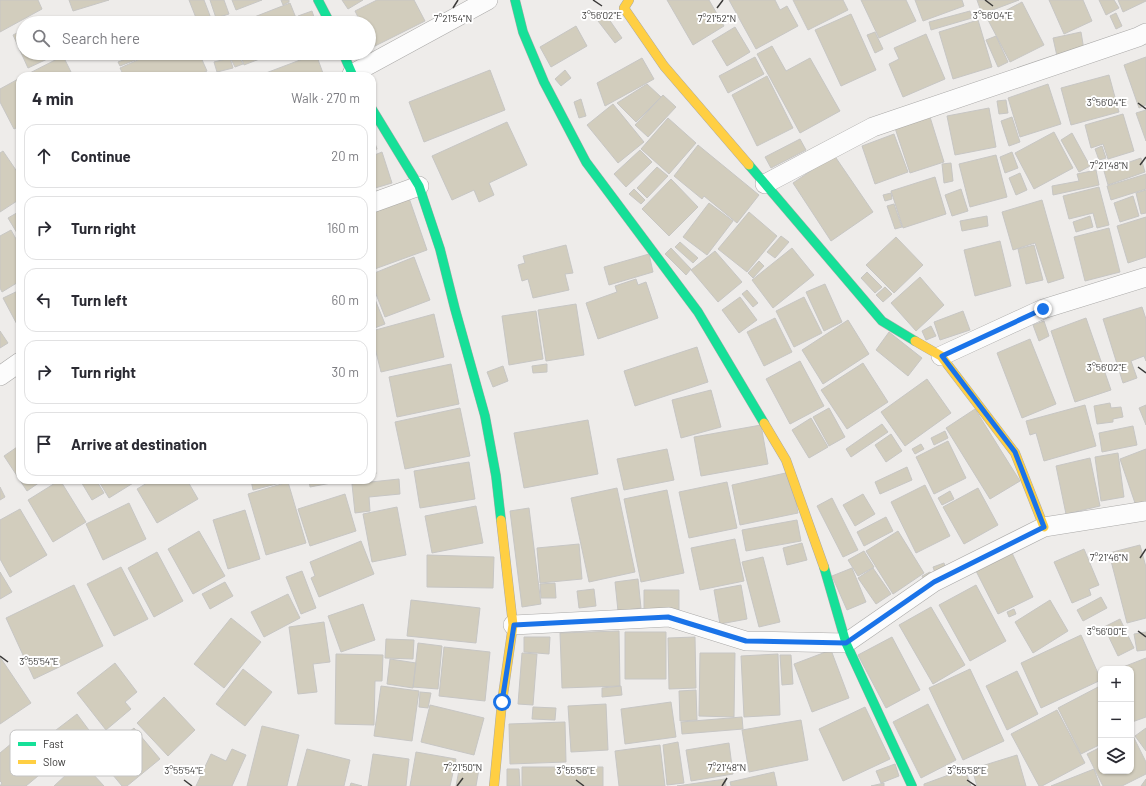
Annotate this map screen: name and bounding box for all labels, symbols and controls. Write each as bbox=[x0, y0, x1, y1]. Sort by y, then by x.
text: 3°56'02"E bbox=[582, 9, 622, 21]
text: 3°56'04"E bbox=[973, 9, 1013, 21]
text: 7°21'54"N bbox=[434, 12, 472, 24]
text: 7°21'52"N bbox=[698, 12, 736, 24]
search box bbox=[16, 16, 376, 60]
icon: search bbox=[30, 27, 52, 49]
text: Search here bbox=[62, 29, 140, 47]
text: 4 min bbox=[32, 88, 74, 108]
text: Walk · 270 m bbox=[291, 90, 360, 106]
text: 3°56'04"E bbox=[1087, 96, 1127, 108]
icon: ahead bbox=[33, 145, 55, 167]
text: Continue bbox=[71, 147, 131, 165]
text: 20 m bbox=[331, 148, 359, 164]
text: 7°21'48"N bbox=[1090, 159, 1128, 171]
icon: right bbox=[33, 217, 55, 239]
text: Turn right bbox=[71, 219, 136, 237]
text: 160 m bbox=[327, 220, 359, 236]
icon: left bbox=[33, 289, 55, 311]
text: Turn left bbox=[71, 291, 127, 309]
text: 60 m bbox=[332, 292, 359, 308]
route end bbox=[1034, 300, 1052, 318]
icon: right bbox=[33, 361, 55, 383]
text: 3°56'02"E bbox=[1087, 361, 1127, 373]
text: Turn right bbox=[71, 363, 136, 381]
text: 30 m bbox=[332, 364, 359, 380]
icon: arrive bbox=[33, 433, 55, 455]
text: Arrive at destination bbox=[71, 435, 207, 453]
text: 7°21'46"N bbox=[1090, 551, 1128, 563]
text: 3°56'00"E bbox=[1087, 625, 1127, 637]
text: 3°55'54"E bbox=[19, 655, 59, 667]
map controls bbox=[1098, 666, 1134, 774]
button: + bbox=[1098, 666, 1134, 702]
route start bbox=[493, 693, 511, 711]
button: − bbox=[1098, 702, 1134, 738]
legend bbox=[10, 730, 142, 776]
text: Fast bbox=[43, 737, 64, 750]
button: layers bbox=[1098, 738, 1134, 774]
text: Slow bbox=[43, 755, 66, 768]
text: 7°21'50"N bbox=[444, 761, 482, 773]
text: 7°21'48"N bbox=[708, 761, 746, 773]
text: 3°55'54"E bbox=[164, 764, 204, 776]
text: 3°55'56"E bbox=[556, 764, 596, 776]
text: 3°55'58"E bbox=[947, 764, 987, 776]

